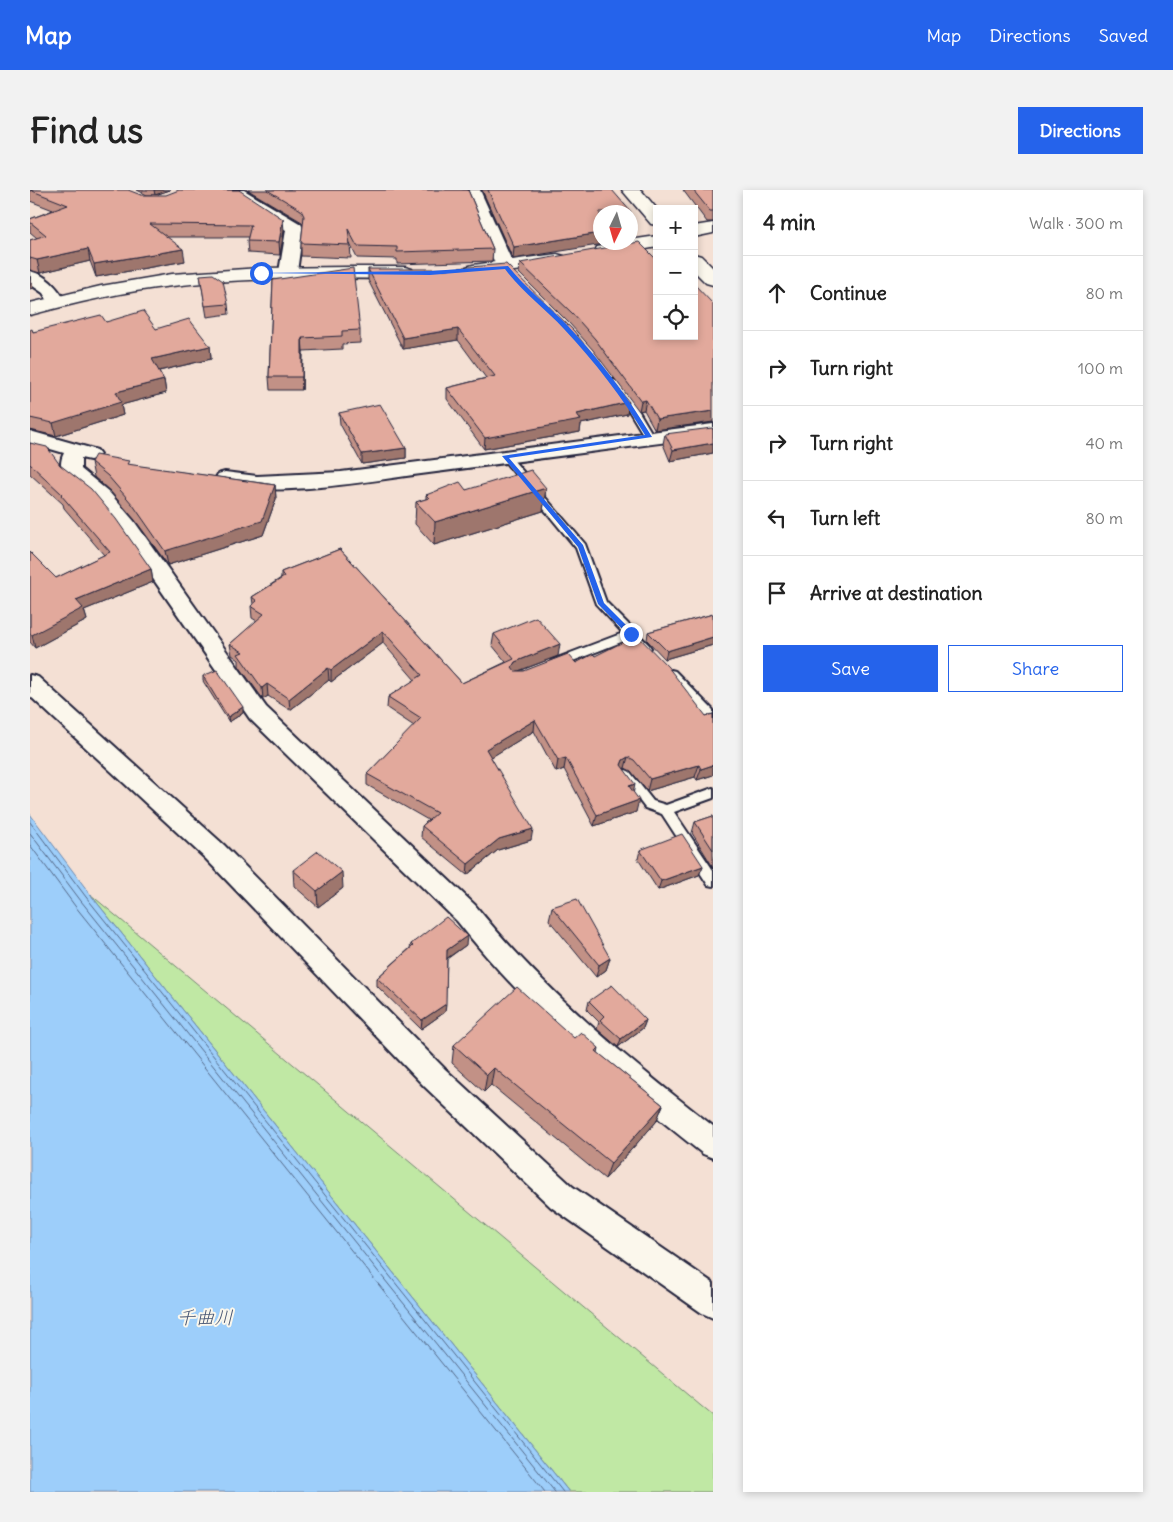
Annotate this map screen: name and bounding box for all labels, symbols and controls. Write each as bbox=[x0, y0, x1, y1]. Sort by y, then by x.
text: Map bbox=[25, 20, 72, 50]
text: Map bbox=[926, 24, 961, 47]
text: Directions bbox=[989, 24, 1071, 47]
text: Saved bbox=[1099, 24, 1148, 47]
button: Directions bbox=[1018, 107, 1143, 154]
text: Find us bbox=[30, 108, 143, 152]
north arrow bbox=[593, 205, 638, 250]
map controls bbox=[653, 205, 698, 340]
button: + bbox=[653, 205, 698, 250]
text: 4 min bbox=[763, 209, 815, 236]
text: Walk · 300 m bbox=[1029, 213, 1123, 233]
button: − bbox=[653, 250, 698, 295]
route start bbox=[250, 262, 273, 285]
icon: ahead bbox=[763, 279, 791, 307]
text: Continue bbox=[810, 281, 887, 305]
text: 80 m bbox=[1085, 283, 1123, 303]
button: locate bbox=[653, 295, 698, 340]
icon: right bbox=[763, 354, 791, 382]
text: Turn right bbox=[810, 356, 893, 380]
text: 100 m bbox=[1078, 358, 1123, 378]
icon: right bbox=[763, 429, 791, 457]
text: Turn right bbox=[810, 431, 893, 455]
text: 40 m bbox=[1085, 433, 1123, 453]
icon: left bbox=[763, 504, 791, 532]
text: Turn left bbox=[810, 506, 880, 530]
text: 80 m bbox=[1085, 508, 1123, 528]
icon: arrive bbox=[763, 579, 791, 607]
text: Arrive at destination bbox=[810, 581, 983, 605]
route end bbox=[620, 623, 643, 646]
button: Save bbox=[763, 645, 938, 692]
button: Share bbox=[948, 645, 1123, 692]
water label: 千曲川 bbox=[176, 1305, 234, 1329]

